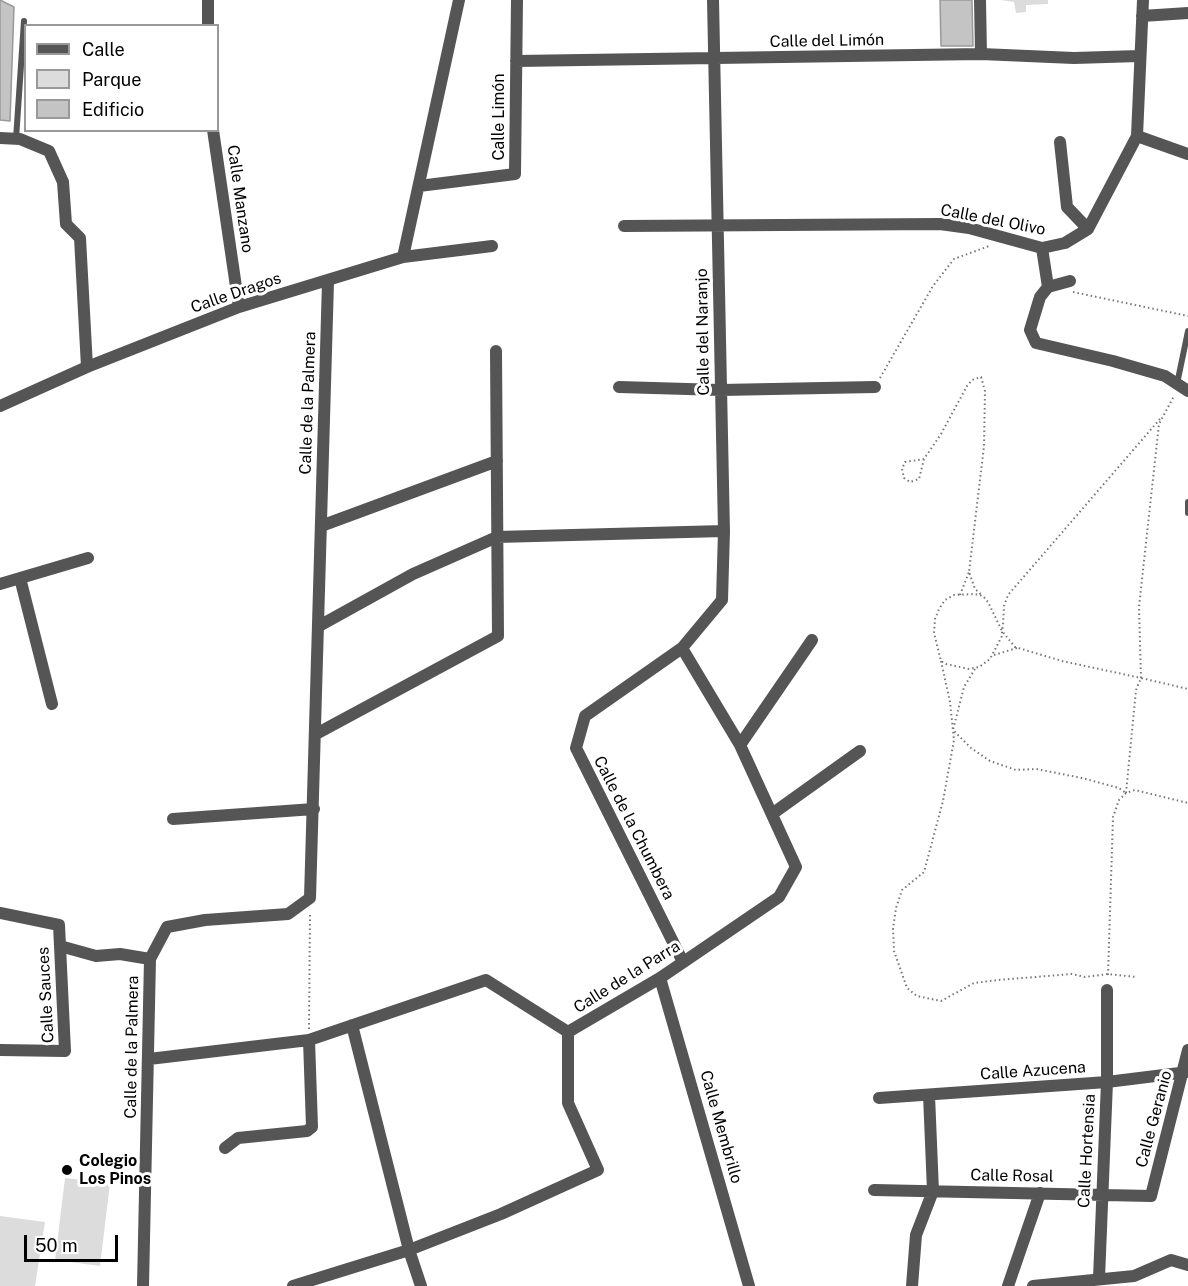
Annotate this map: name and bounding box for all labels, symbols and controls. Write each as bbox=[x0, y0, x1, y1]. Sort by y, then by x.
legend bbox=[24, 24, 219, 132]
street label: Calle del Limón bbox=[770, 30, 884, 52]
text: Calle bbox=[82, 39, 125, 60]
text: Parque bbox=[82, 69, 142, 90]
street label: Calle Limón bbox=[489, 73, 509, 161]
text: Edificio bbox=[82, 99, 144, 120]
street label: Calle Manzano bbox=[223, 144, 257, 254]
street label: Calle del Olivo bbox=[939, 200, 1047, 240]
street label: Calle del Naranjo bbox=[692, 268, 714, 396]
street label: Calle Dragos bbox=[188, 269, 284, 317]
street label: Calle de la Palmera bbox=[296, 331, 320, 475]
street label: Calle de la Chumbera bbox=[589, 753, 679, 903]
street label: Calle de la Parra bbox=[570, 937, 684, 1017]
street label: Calle Sauces bbox=[34, 946, 58, 1044]
street label: Calle de la Palmera bbox=[121, 975, 143, 1119]
street label: Calle Azucena bbox=[980, 1058, 1086, 1084]
street label: Calle Membrillo bbox=[696, 1068, 746, 1186]
street label: Calle Geranio bbox=[1132, 1068, 1176, 1170]
street label: Calle Hortensia bbox=[1074, 1094, 1100, 1208]
place label: Colegio Los Pinos bbox=[79, 1151, 151, 1189]
marker: Colegio Los Pinos bbox=[60, 1163, 74, 1177]
street label: Calle Rosal bbox=[970, 1166, 1054, 1186]
scale bar bbox=[27, 1223, 122, 1261]
text: 50 m bbox=[35, 1235, 78, 1256]

